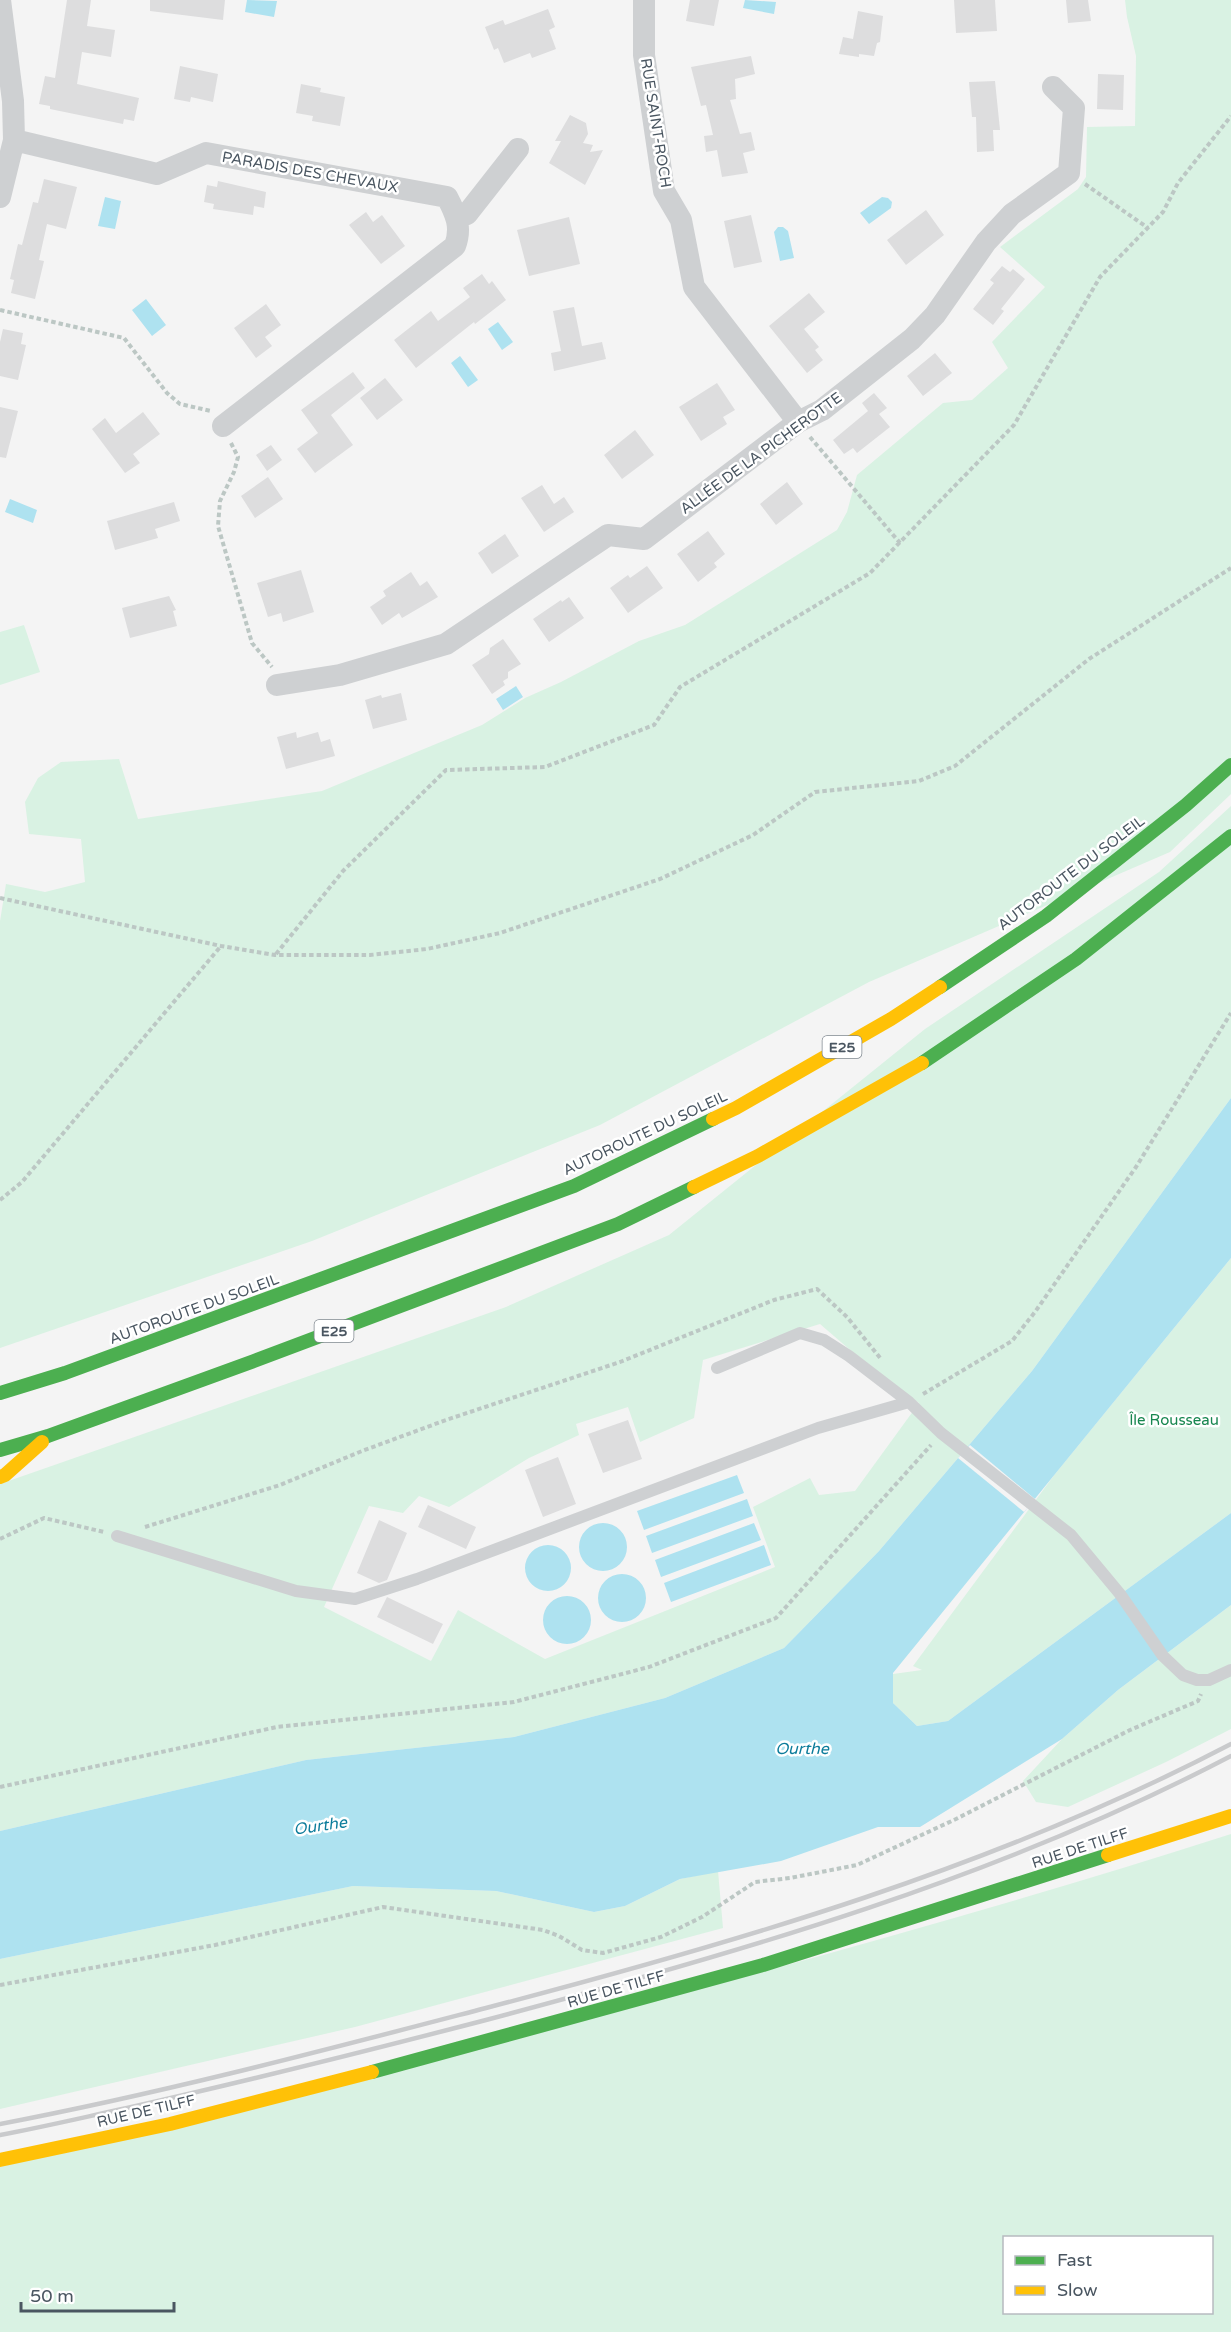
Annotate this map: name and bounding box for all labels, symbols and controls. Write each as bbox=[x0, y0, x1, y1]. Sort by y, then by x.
street label: RUE SAINT-ROCH bbox=[637, 57, 675, 189]
street label: PARADIS DES CHEVAUX bbox=[221, 148, 399, 196]
street label: ALLÉE DE LA PICHEROTTE bbox=[677, 388, 845, 518]
street label: AUTOROUTE DU SOLEIL bbox=[994, 812, 1148, 934]
road number: E25 bbox=[822, 1036, 862, 1058]
street label: AUTOROUTE DU SOLEIL bbox=[560, 1087, 730, 1179]
street label: AUTOROUTE DU SOLEIL bbox=[107, 1270, 282, 1348]
road number: E25 bbox=[314, 1320, 354, 1342]
park label: Île Rousseau bbox=[1129, 1411, 1219, 1429]
water label: Ourthe bbox=[775, 1739, 830, 1759]
water label: Ourthe bbox=[292, 1812, 349, 1840]
street label: RUE DE TILFF bbox=[1029, 1824, 1131, 1872]
street label: RUE DE TILFF bbox=[565, 1966, 667, 2012]
street label: RUE DE TILFF bbox=[95, 2091, 197, 2131]
legend bbox=[1003, 2236, 1213, 2314]
text: Fast bbox=[1057, 2249, 1092, 2271]
scale bar bbox=[21, 2275, 174, 2313]
text: Slow bbox=[1057, 2279, 1098, 2301]
text: 50 m bbox=[30, 2285, 74, 2307]

